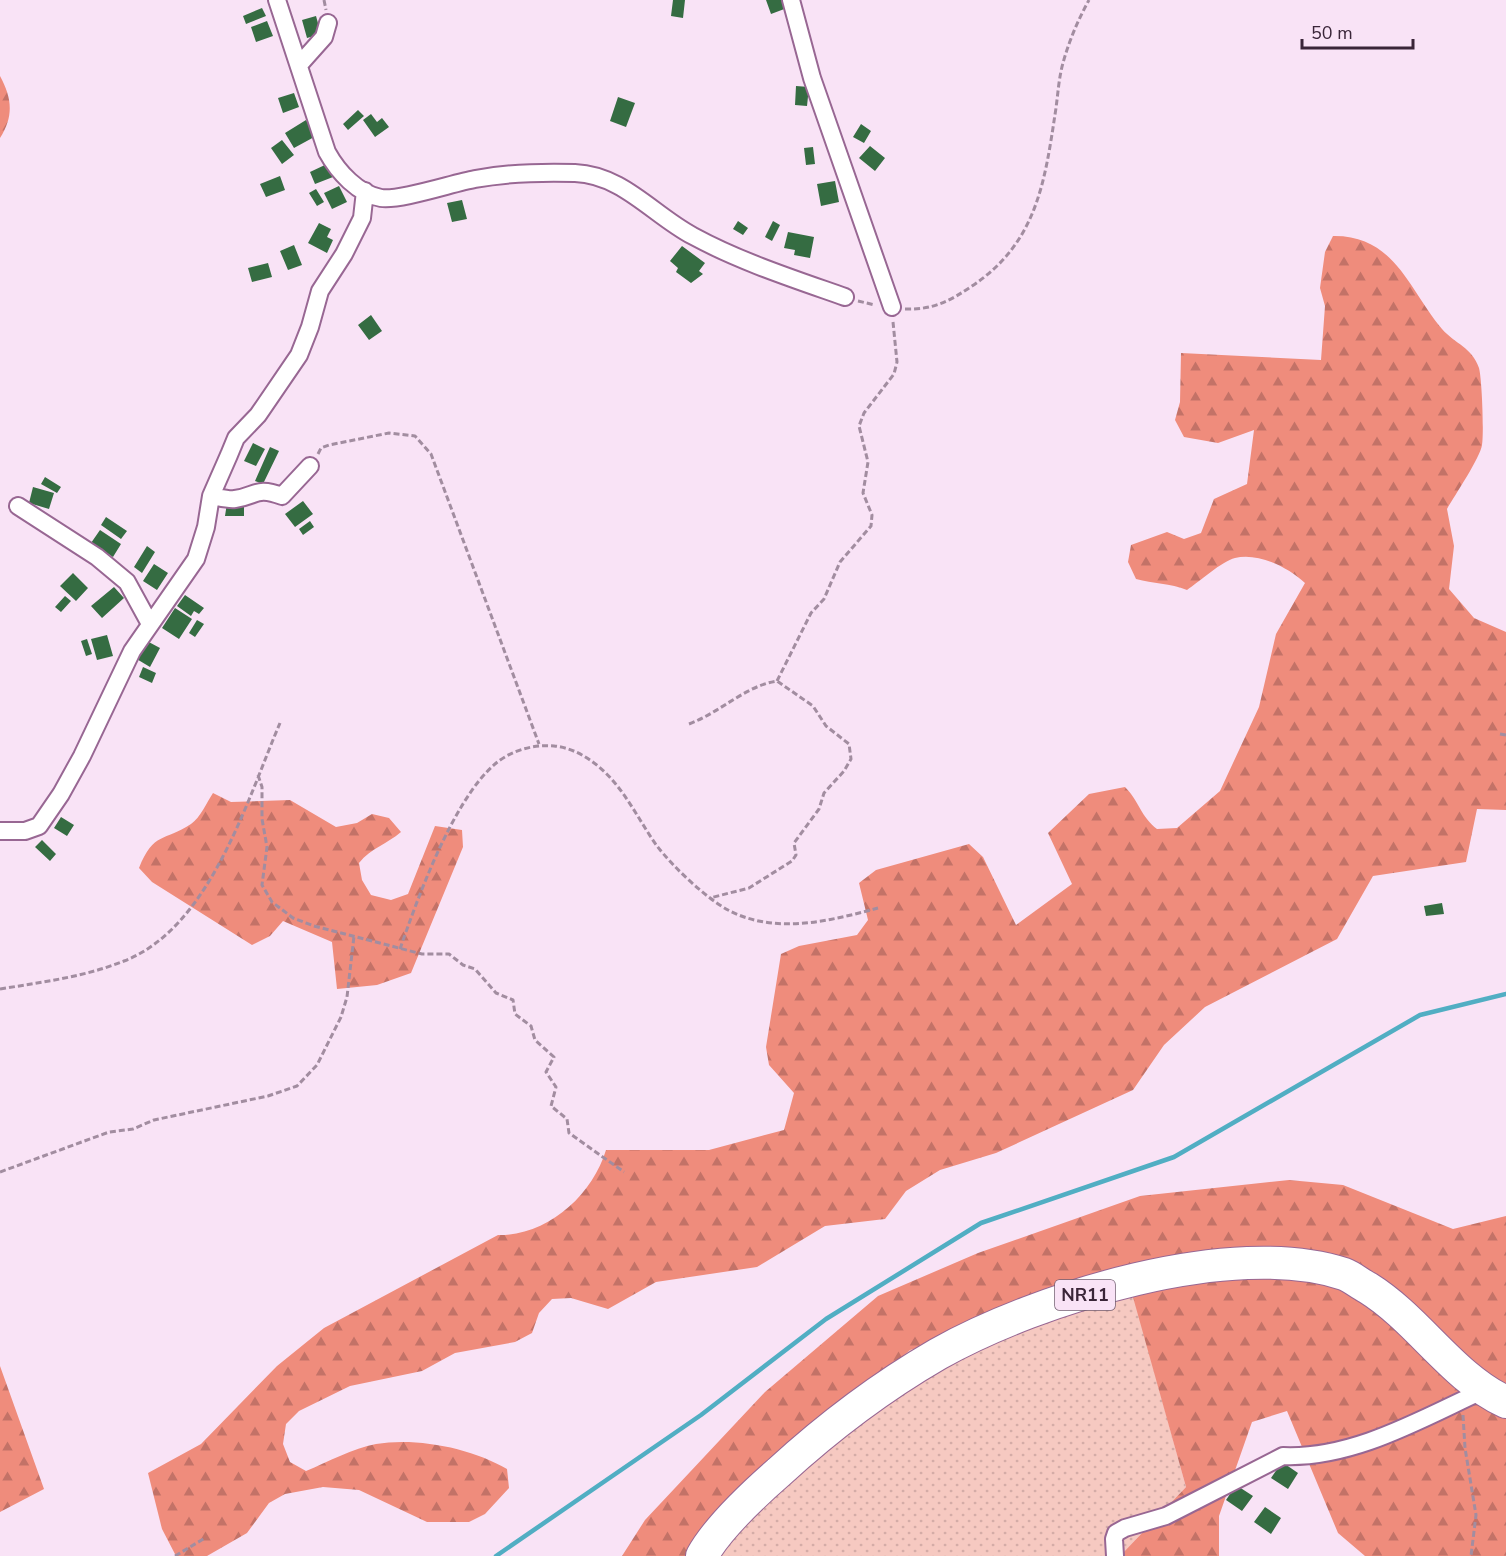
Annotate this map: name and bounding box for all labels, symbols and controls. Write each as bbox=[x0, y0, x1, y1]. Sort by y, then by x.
scale bar bbox=[1302, 12, 1413, 50]
text: 50 m bbox=[1311, 21, 1353, 45]
road number: NR11 bbox=[1055, 1280, 1115, 1310]

